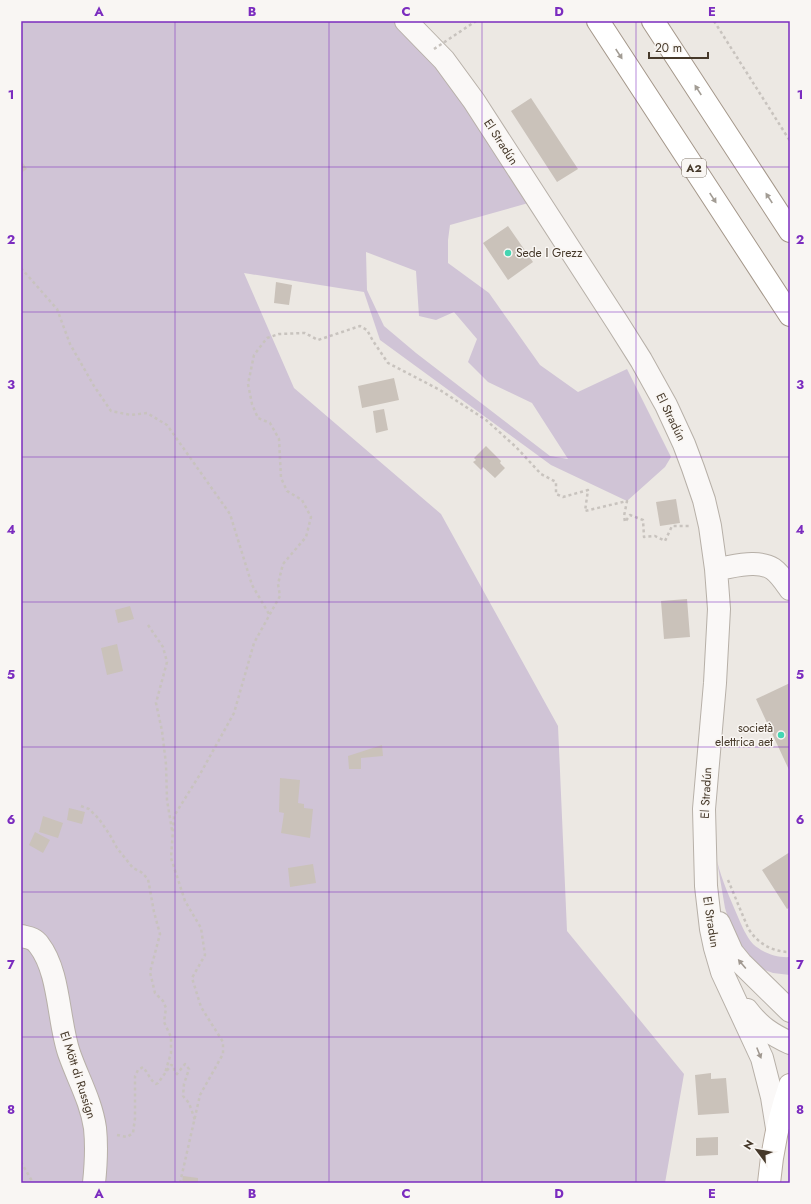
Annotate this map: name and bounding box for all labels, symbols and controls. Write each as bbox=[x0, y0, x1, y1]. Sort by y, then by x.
text: A bbox=[93, 2, 104, 21]
text: B bbox=[248, 2, 257, 21]
text: C bbox=[401, 2, 411, 21]
text: D bbox=[554, 2, 564, 21]
text: E bbox=[708, 2, 716, 21]
scale bar bbox=[649, 34, 708, 60]
text: 20 m bbox=[655, 39, 682, 57]
one-way arrow bbox=[615, 48, 623, 59]
one-way arrow bbox=[694, 84, 701, 95]
text: 1 bbox=[8, 85, 14, 104]
text: 1 bbox=[797, 85, 803, 104]
street label: El Stradún bbox=[479, 115, 523, 169]
road number: A2 bbox=[682, 159, 706, 177]
one-way arrow bbox=[710, 192, 717, 203]
one-way arrow bbox=[765, 193, 772, 204]
text: 2 bbox=[7, 230, 15, 249]
text: 2 bbox=[796, 230, 804, 249]
place label: Sede I Grezz bbox=[516, 244, 583, 262]
marker: Sede I Grezz bbox=[503, 248, 513, 258]
text: 3 bbox=[7, 375, 15, 394]
text: 3 bbox=[796, 375, 804, 394]
street label: El Stradún bbox=[652, 390, 690, 444]
text: 4 bbox=[6, 520, 16, 539]
text: 4 bbox=[795, 520, 805, 539]
text: 5 bbox=[7, 665, 15, 684]
text: 5 bbox=[796, 665, 804, 684]
place label: società elettrica aet bbox=[715, 719, 773, 751]
marker: società elettrica aet bbox=[776, 730, 786, 740]
street label: El Stradún bbox=[696, 767, 716, 819]
text: 6 bbox=[7, 810, 16, 829]
text: 6 bbox=[796, 810, 805, 829]
street label: El Stradun bbox=[698, 895, 724, 949]
text: 7 bbox=[7, 955, 15, 974]
text: 7 bbox=[796, 955, 804, 974]
one-way arrow bbox=[738, 959, 747, 970]
street label: El Mött di Russígn bbox=[55, 1029, 101, 1121]
one-way arrow bbox=[757, 1048, 763, 1060]
text: 8 bbox=[7, 1100, 15, 1119]
text: 8 bbox=[796, 1100, 804, 1119]
north arrow bbox=[737, 1130, 777, 1170]
text: N bbox=[739, 1137, 758, 1153]
text: A bbox=[93, 1184, 104, 1203]
text: B bbox=[248, 1184, 257, 1203]
text: C bbox=[401, 1184, 411, 1203]
text: D bbox=[554, 1184, 564, 1203]
text: E bbox=[708, 1184, 716, 1203]

